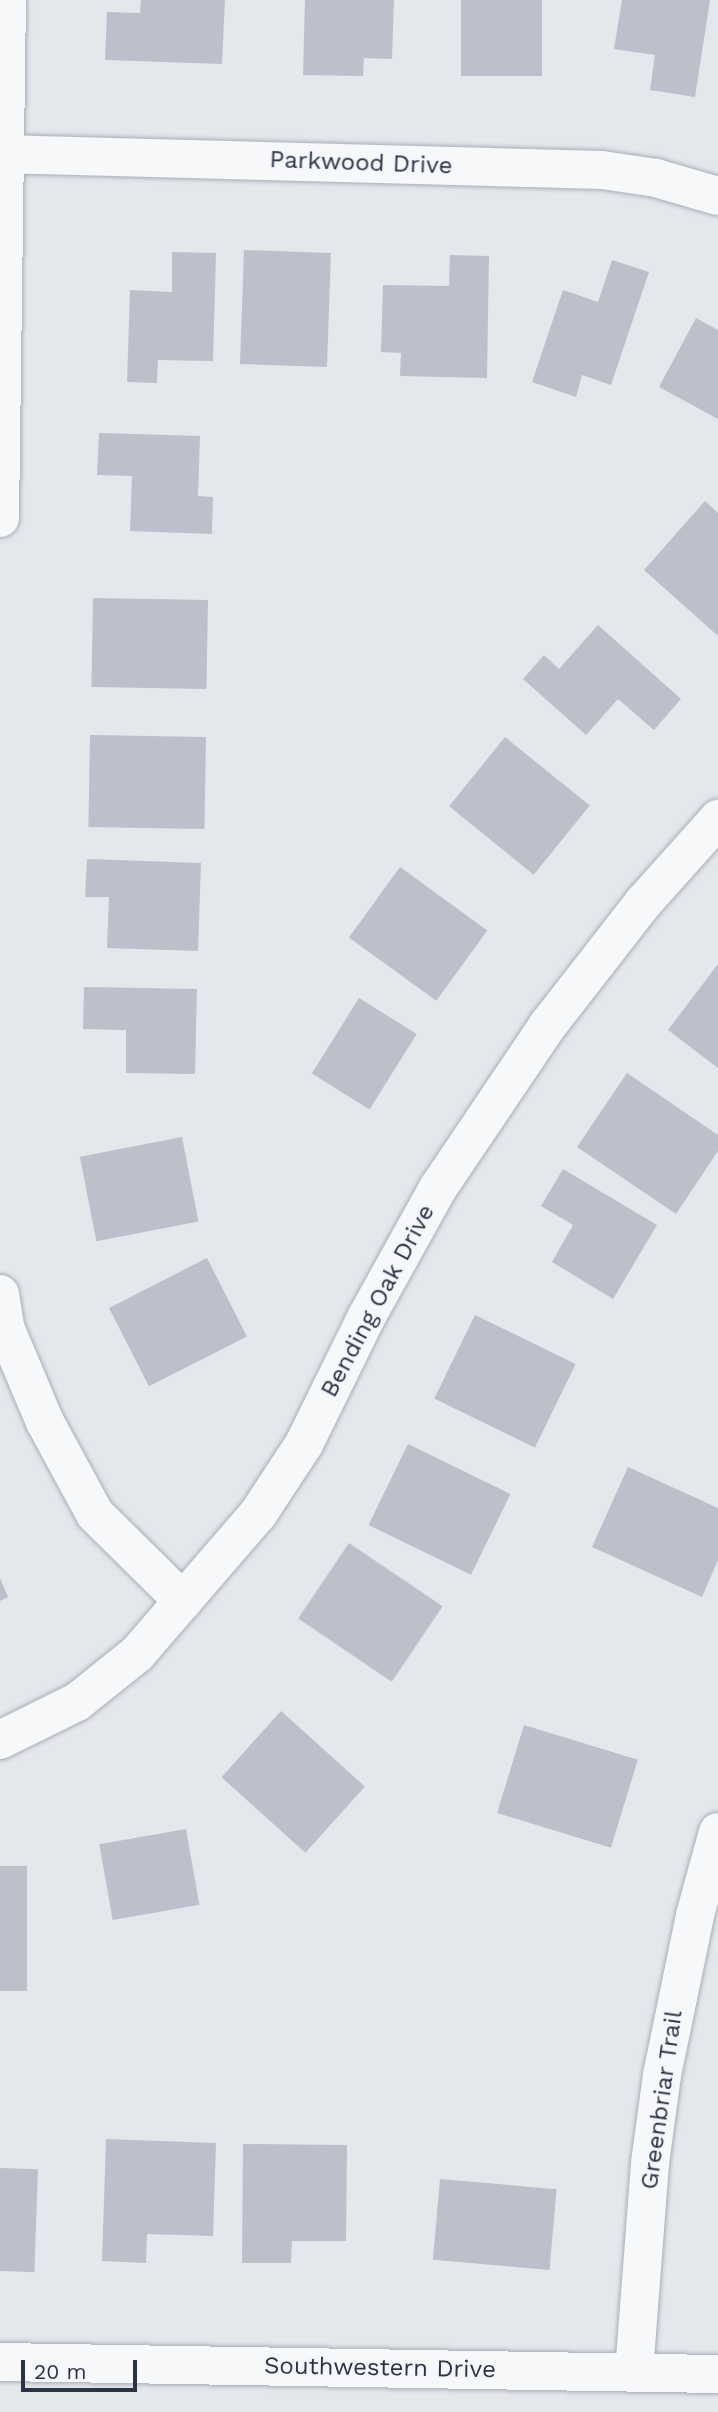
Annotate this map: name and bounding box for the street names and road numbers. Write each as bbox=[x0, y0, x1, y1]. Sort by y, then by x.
street label: Parkwood Drive bbox=[269, 145, 453, 181]
street label: Bending Oak Drive bbox=[315, 1199, 441, 1403]
street label: Greenbriar Trail bbox=[635, 2008, 689, 2192]
street label: Southwestern Drive bbox=[264, 2352, 496, 2384]

